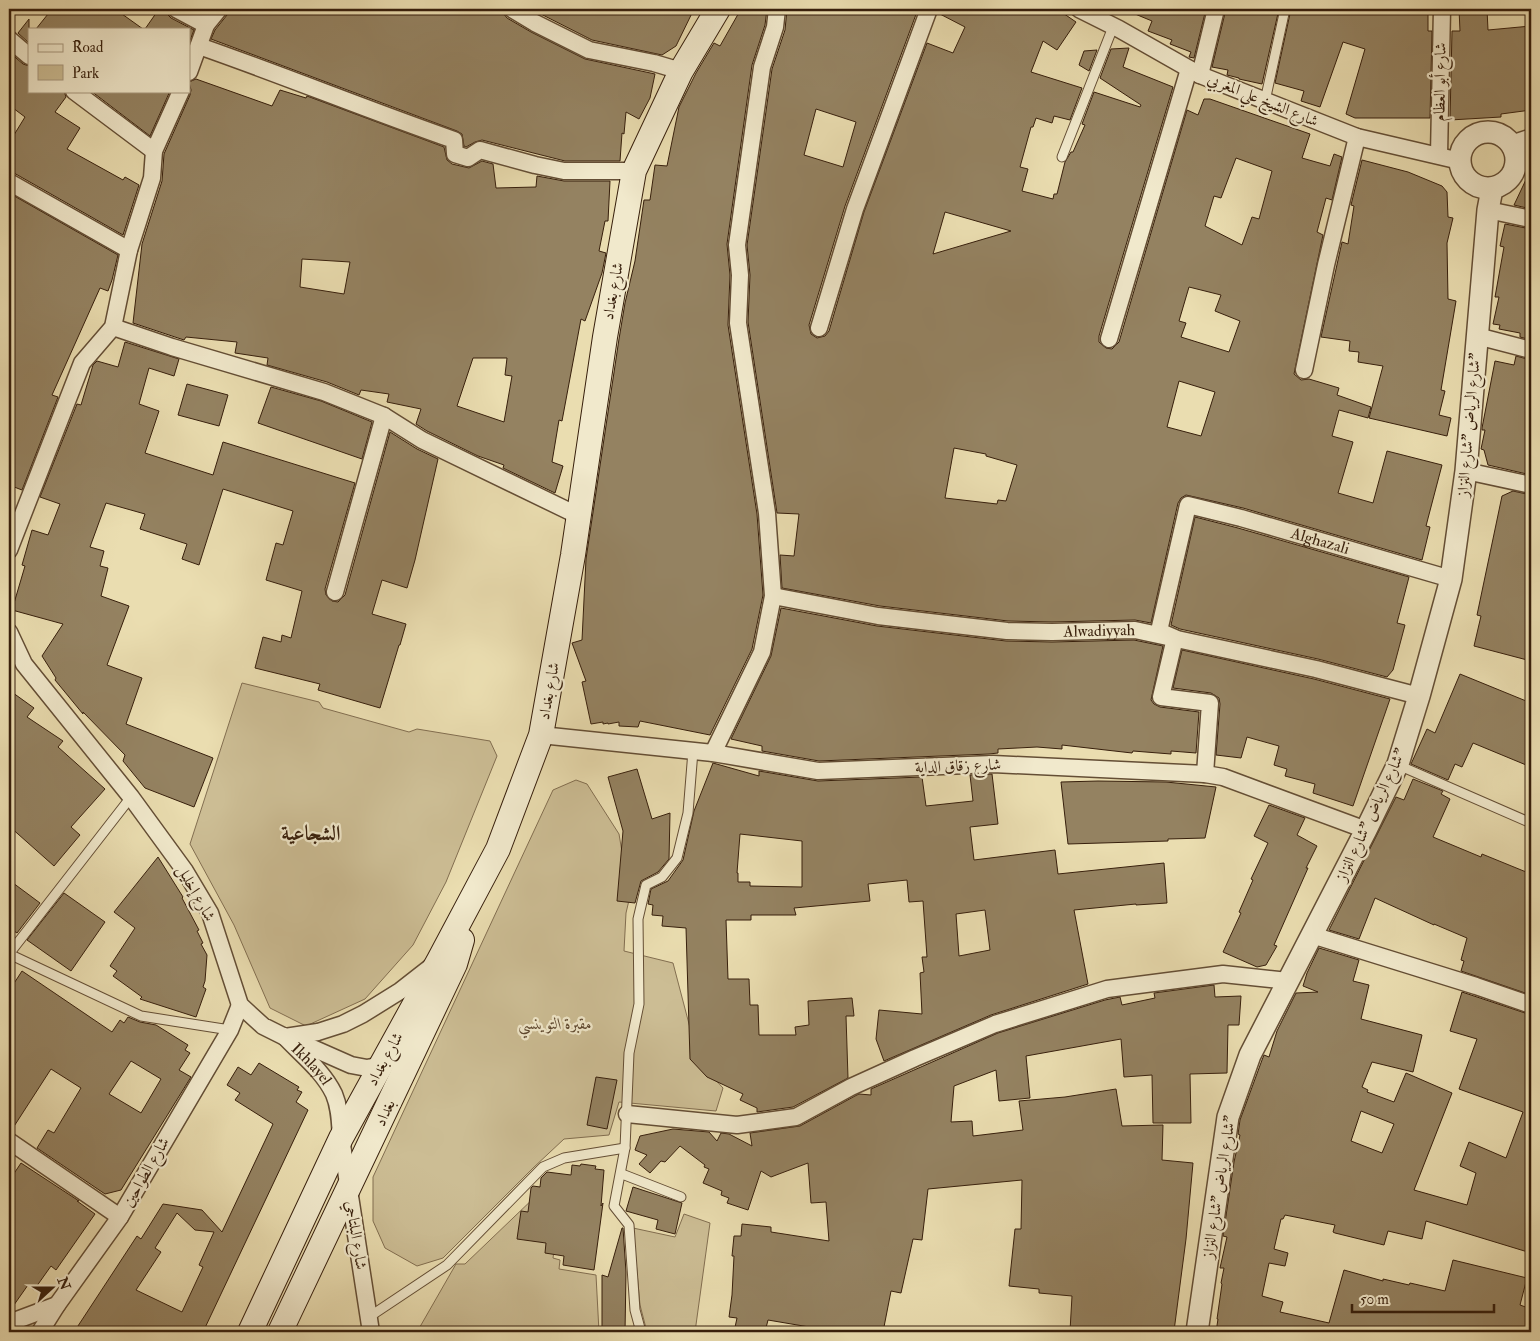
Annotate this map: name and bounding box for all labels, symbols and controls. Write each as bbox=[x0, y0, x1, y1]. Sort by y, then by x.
legend bbox=[28, 28, 190, 92]
text: Road bbox=[72, 38, 104, 57]
street label: شارع أبو العظام bbox=[1427, 42, 1455, 122]
text: Park bbox=[72, 64, 99, 83]
street label: شارع الشيخ علي المغربي bbox=[1203, 69, 1321, 136]
street label: شارع بغداد bbox=[598, 261, 631, 322]
street label: شارع الرياض "شارع النزاز" bbox=[1453, 352, 1488, 500]
street label: Alghazali bbox=[1288, 523, 1352, 559]
street label: Alwadiyyah bbox=[1062, 620, 1136, 642]
street label: شارع بغداد bbox=[534, 661, 567, 722]
street label: شارع الرياض "شارع النزاز" bbox=[1331, 745, 1413, 888]
street label: شارع زقاق الداية bbox=[914, 754, 1002, 780]
district label: الشجاعية bbox=[281, 820, 341, 847]
street label: شارع إخليل bbox=[170, 861, 220, 926]
park label: مقبرة التوينسي bbox=[518, 1014, 592, 1039]
street label: شارع بغداد bbox=[362, 1029, 410, 1091]
street label: Ikhlayel bbox=[287, 1039, 336, 1089]
street label: بغداد bbox=[370, 1096, 400, 1130]
street label: شارع الرياض "شارع النزاز" bbox=[1198, 1114, 1243, 1262]
street label: شارع الطواحين bbox=[118, 1134, 177, 1212]
street label: شارع البلتاجي bbox=[338, 1199, 371, 1271]
north arrow bbox=[28, 1264, 78, 1314]
text: N bbox=[53, 1274, 74, 1293]
scale bar bbox=[1352, 1281, 1495, 1313]
text: 50 m bbox=[1360, 1290, 1389, 1309]

